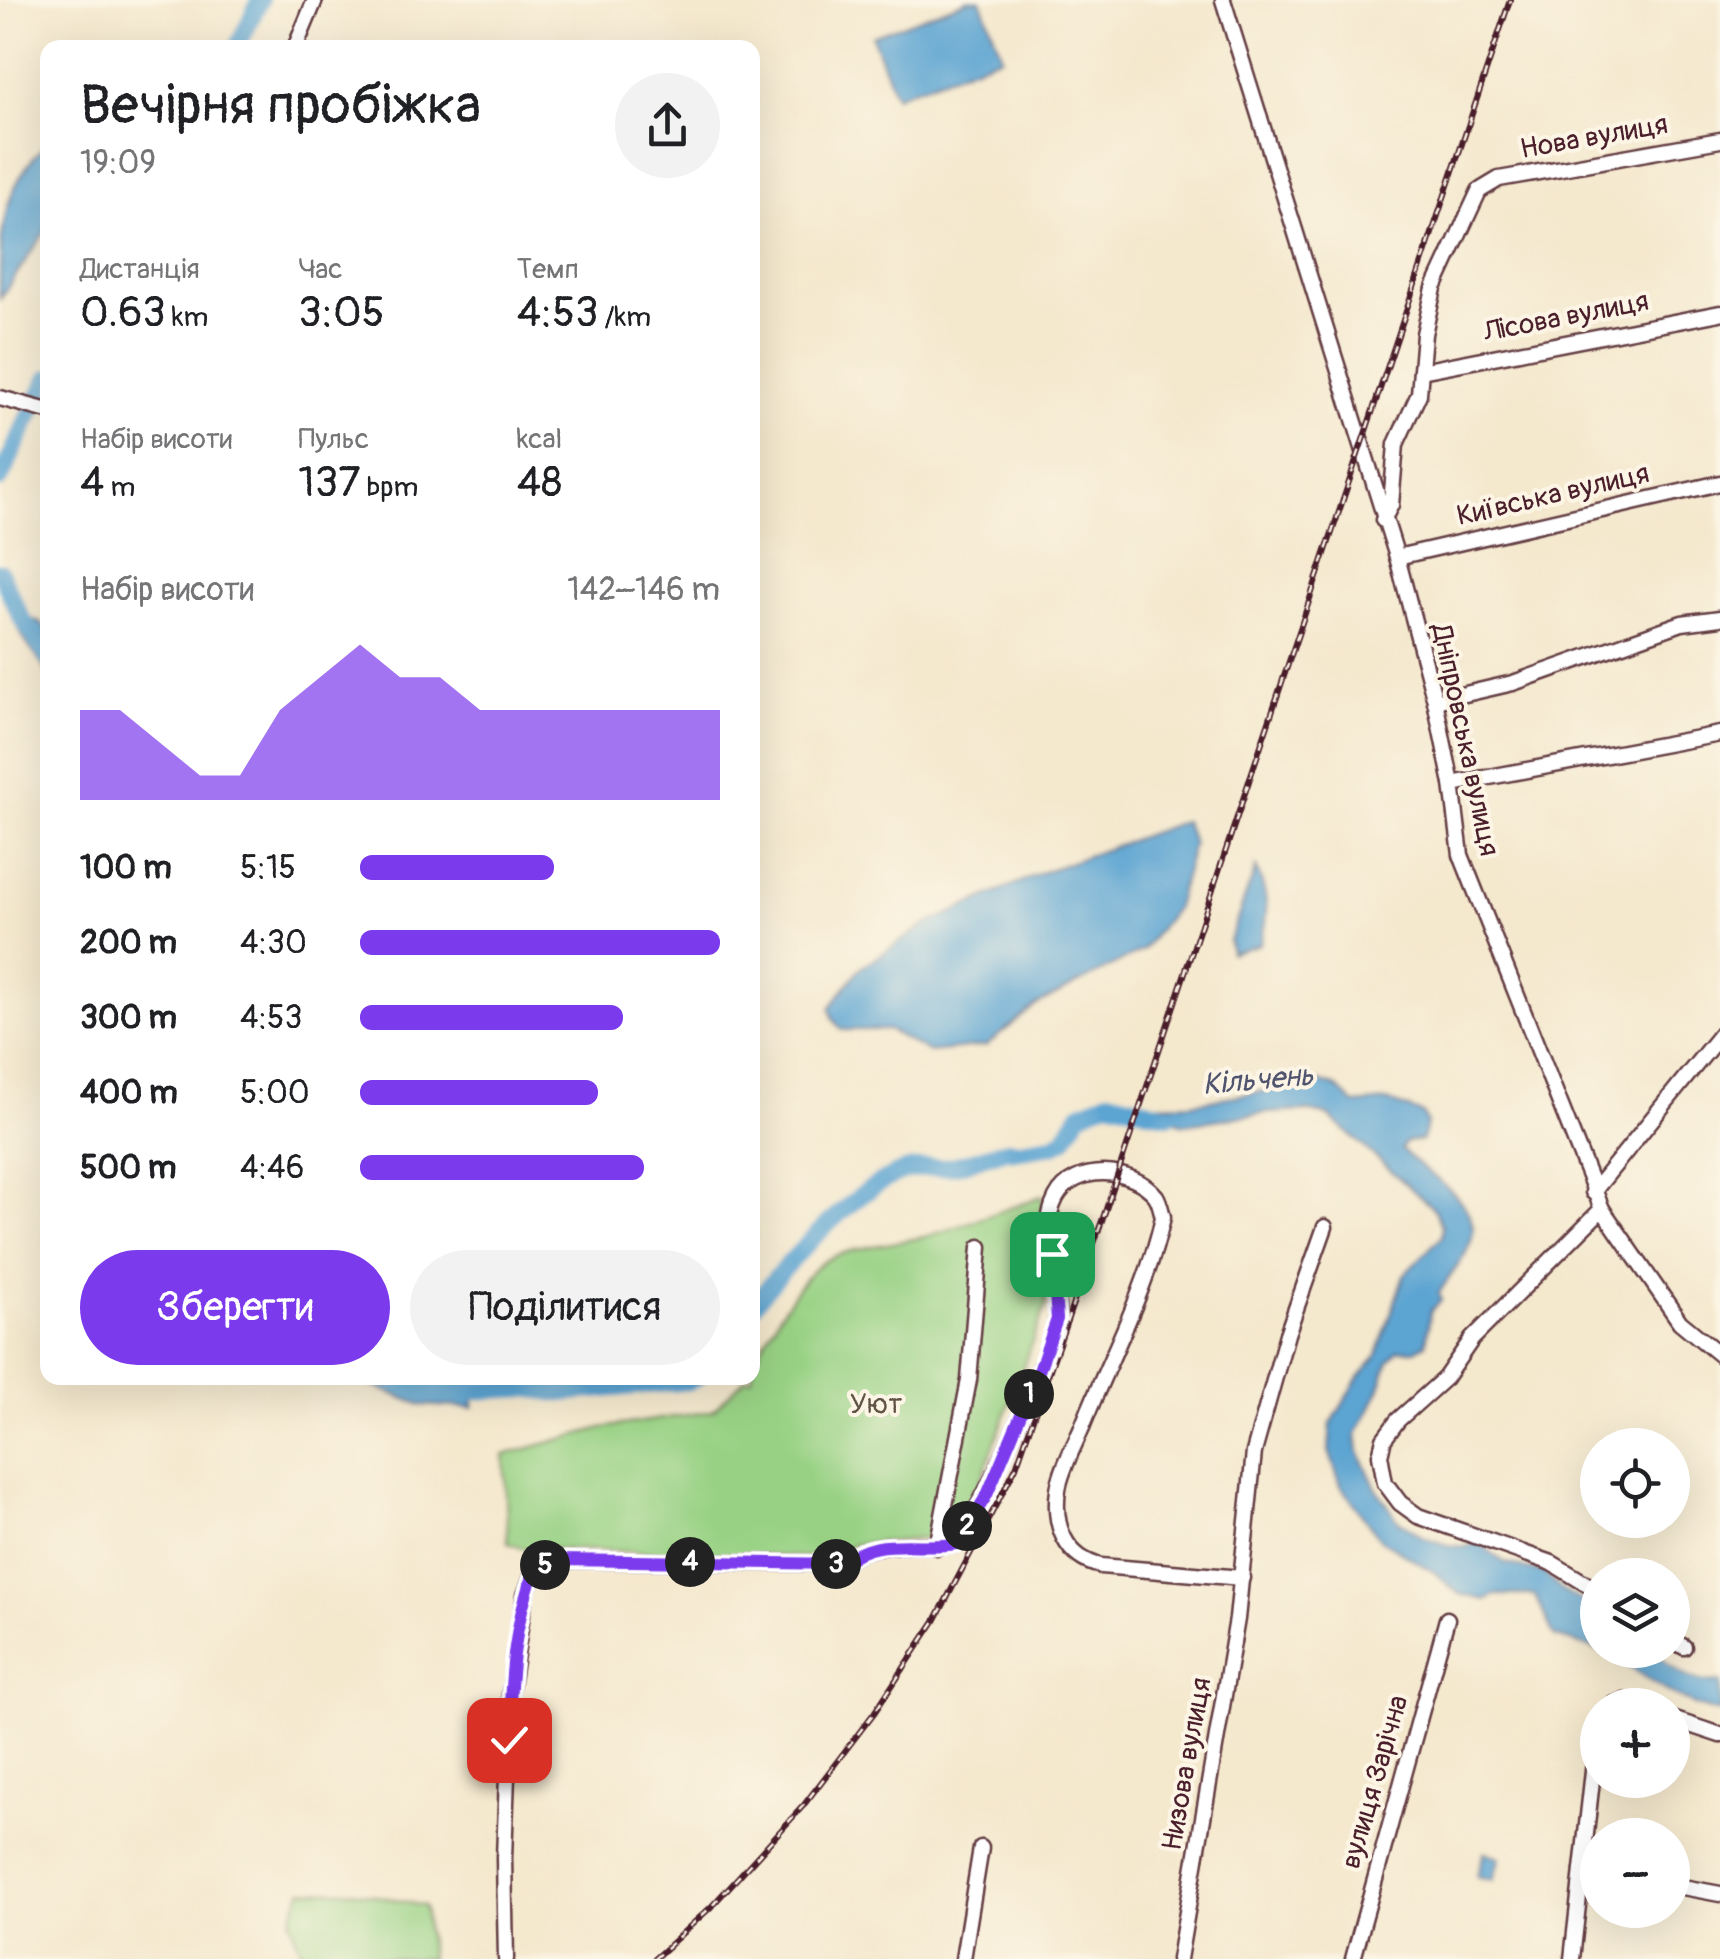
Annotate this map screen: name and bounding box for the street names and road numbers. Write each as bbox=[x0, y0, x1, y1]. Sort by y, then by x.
street label: Нова вулиця bbox=[1517, 107, 1671, 167]
street label: Лісова вулиця bbox=[1479, 284, 1652, 350]
street label: Київська вулиця bbox=[1454, 456, 1652, 534]
street label: Дніпровська вулиця bbox=[1423, 620, 1507, 859]
street label: Низова вулиця bbox=[1155, 1675, 1219, 1853]
street label: вулиця Зарічна bbox=[1334, 1691, 1416, 1873]

